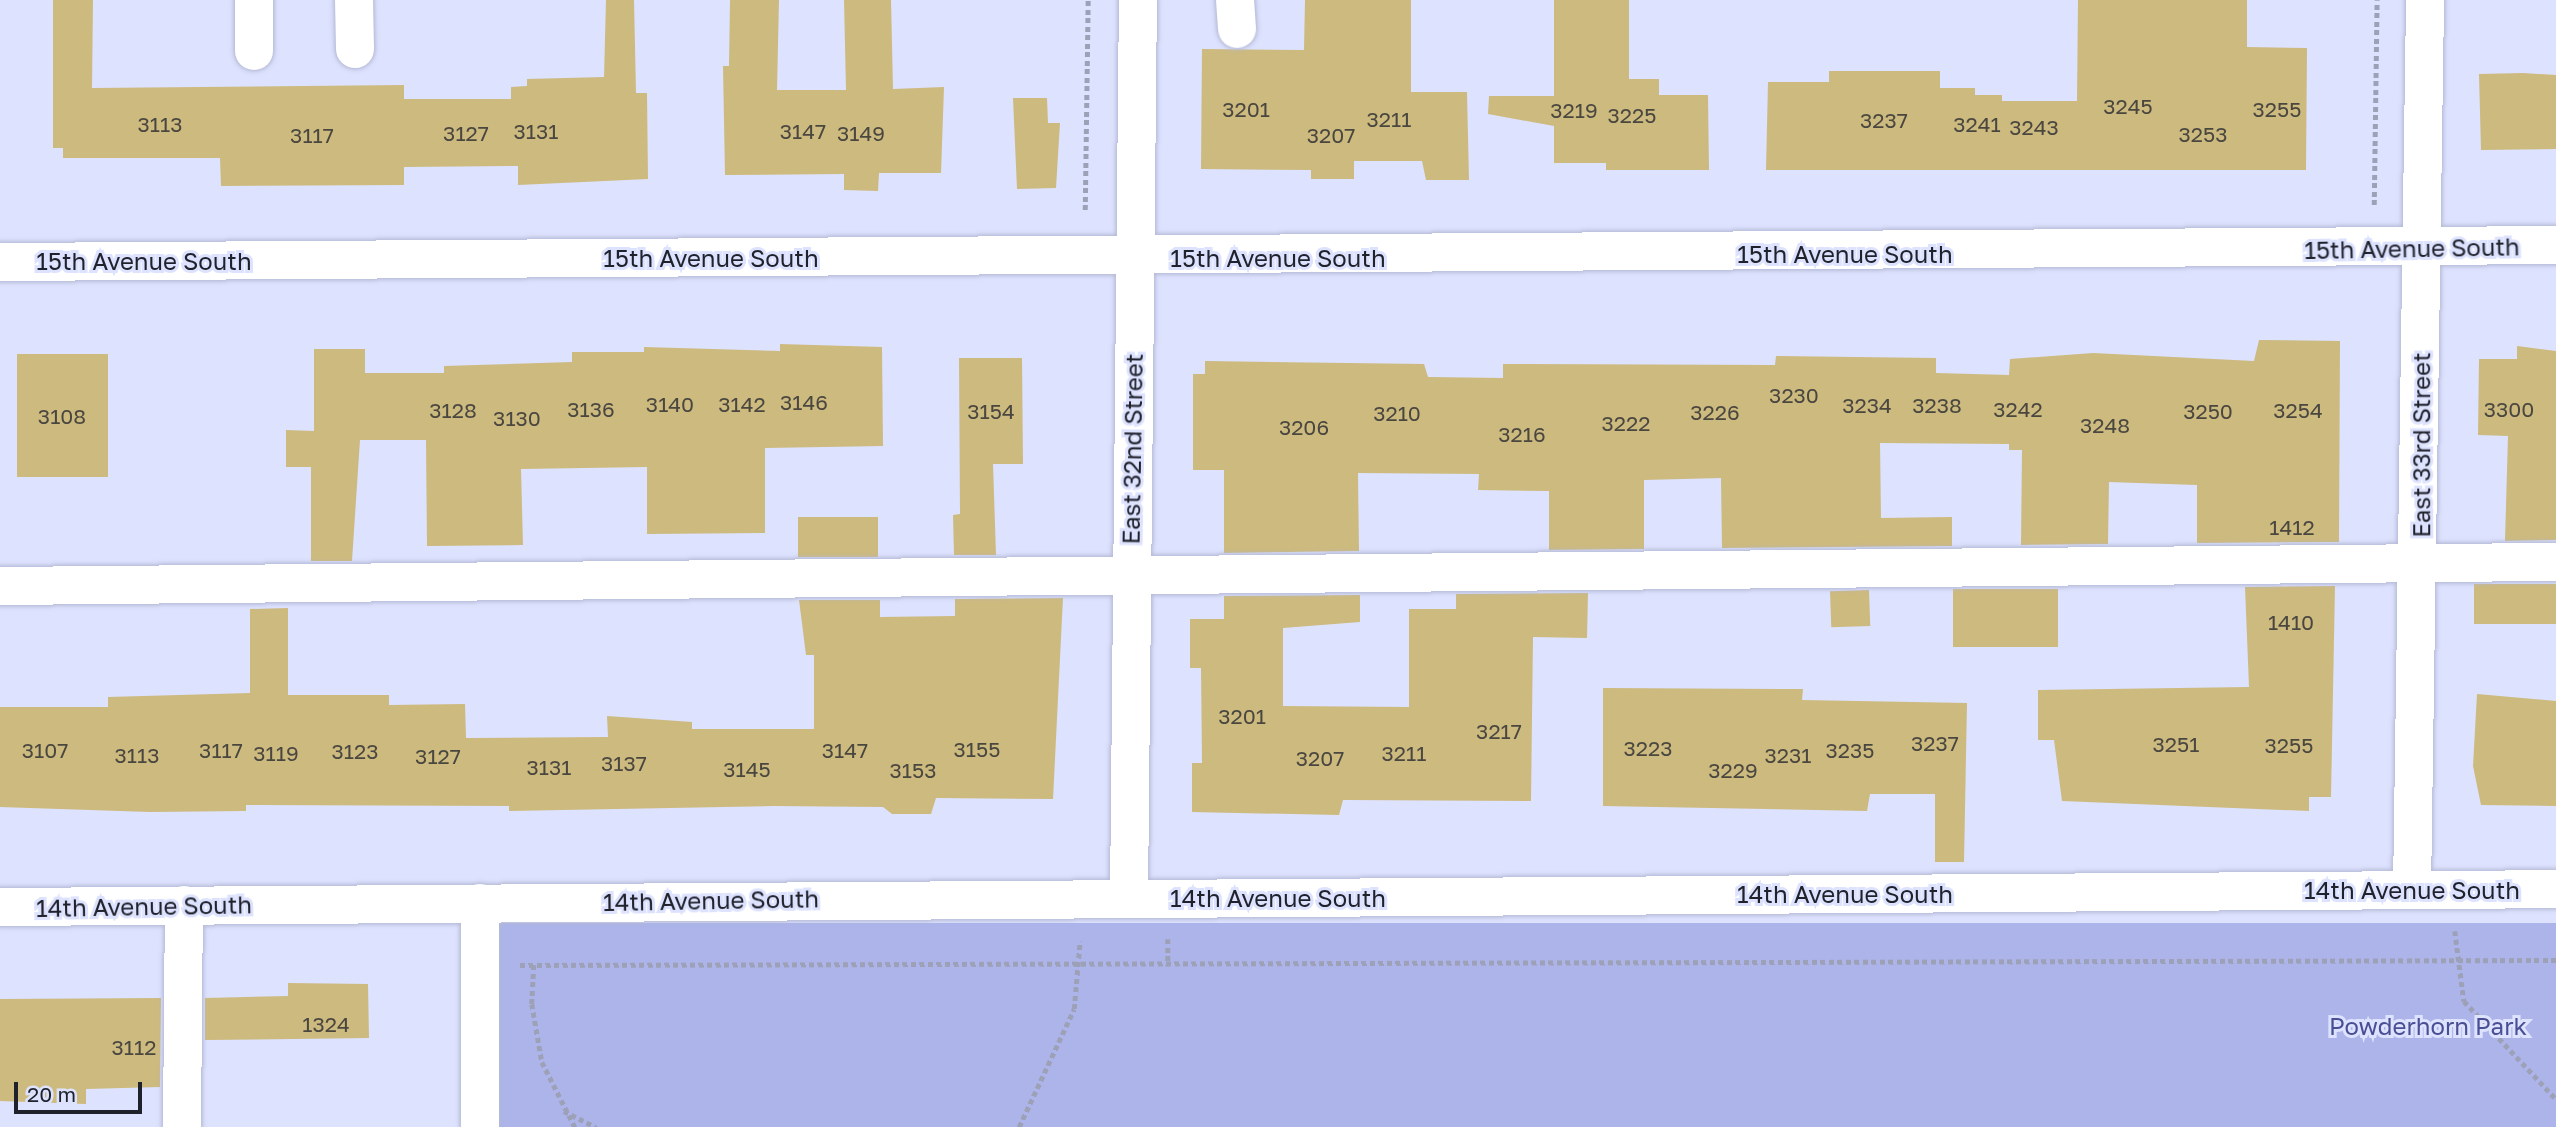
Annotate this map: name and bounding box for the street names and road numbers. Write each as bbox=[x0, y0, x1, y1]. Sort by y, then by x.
street label: 15th Avenue South bbox=[2304, 232, 2520, 264]
street label: 15th Avenue South bbox=[1737, 240, 1953, 268]
street label: 15th Avenue South bbox=[603, 244, 819, 272]
street label: 15th Avenue South bbox=[1170, 244, 1386, 272]
street label: 15th Avenue South bbox=[36, 247, 252, 275]
street label: East 33rd Street bbox=[2407, 352, 2435, 538]
street label: East 32nd Street bbox=[1116, 353, 1148, 545]
street label: 14th Avenue South bbox=[2304, 876, 2520, 904]
street label: 14th Avenue South bbox=[1737, 880, 1953, 908]
street label: 14th Avenue South bbox=[603, 884, 819, 916]
street label: 14th Avenue South bbox=[1170, 884, 1386, 912]
street label: 14th Avenue South bbox=[36, 890, 252, 922]

